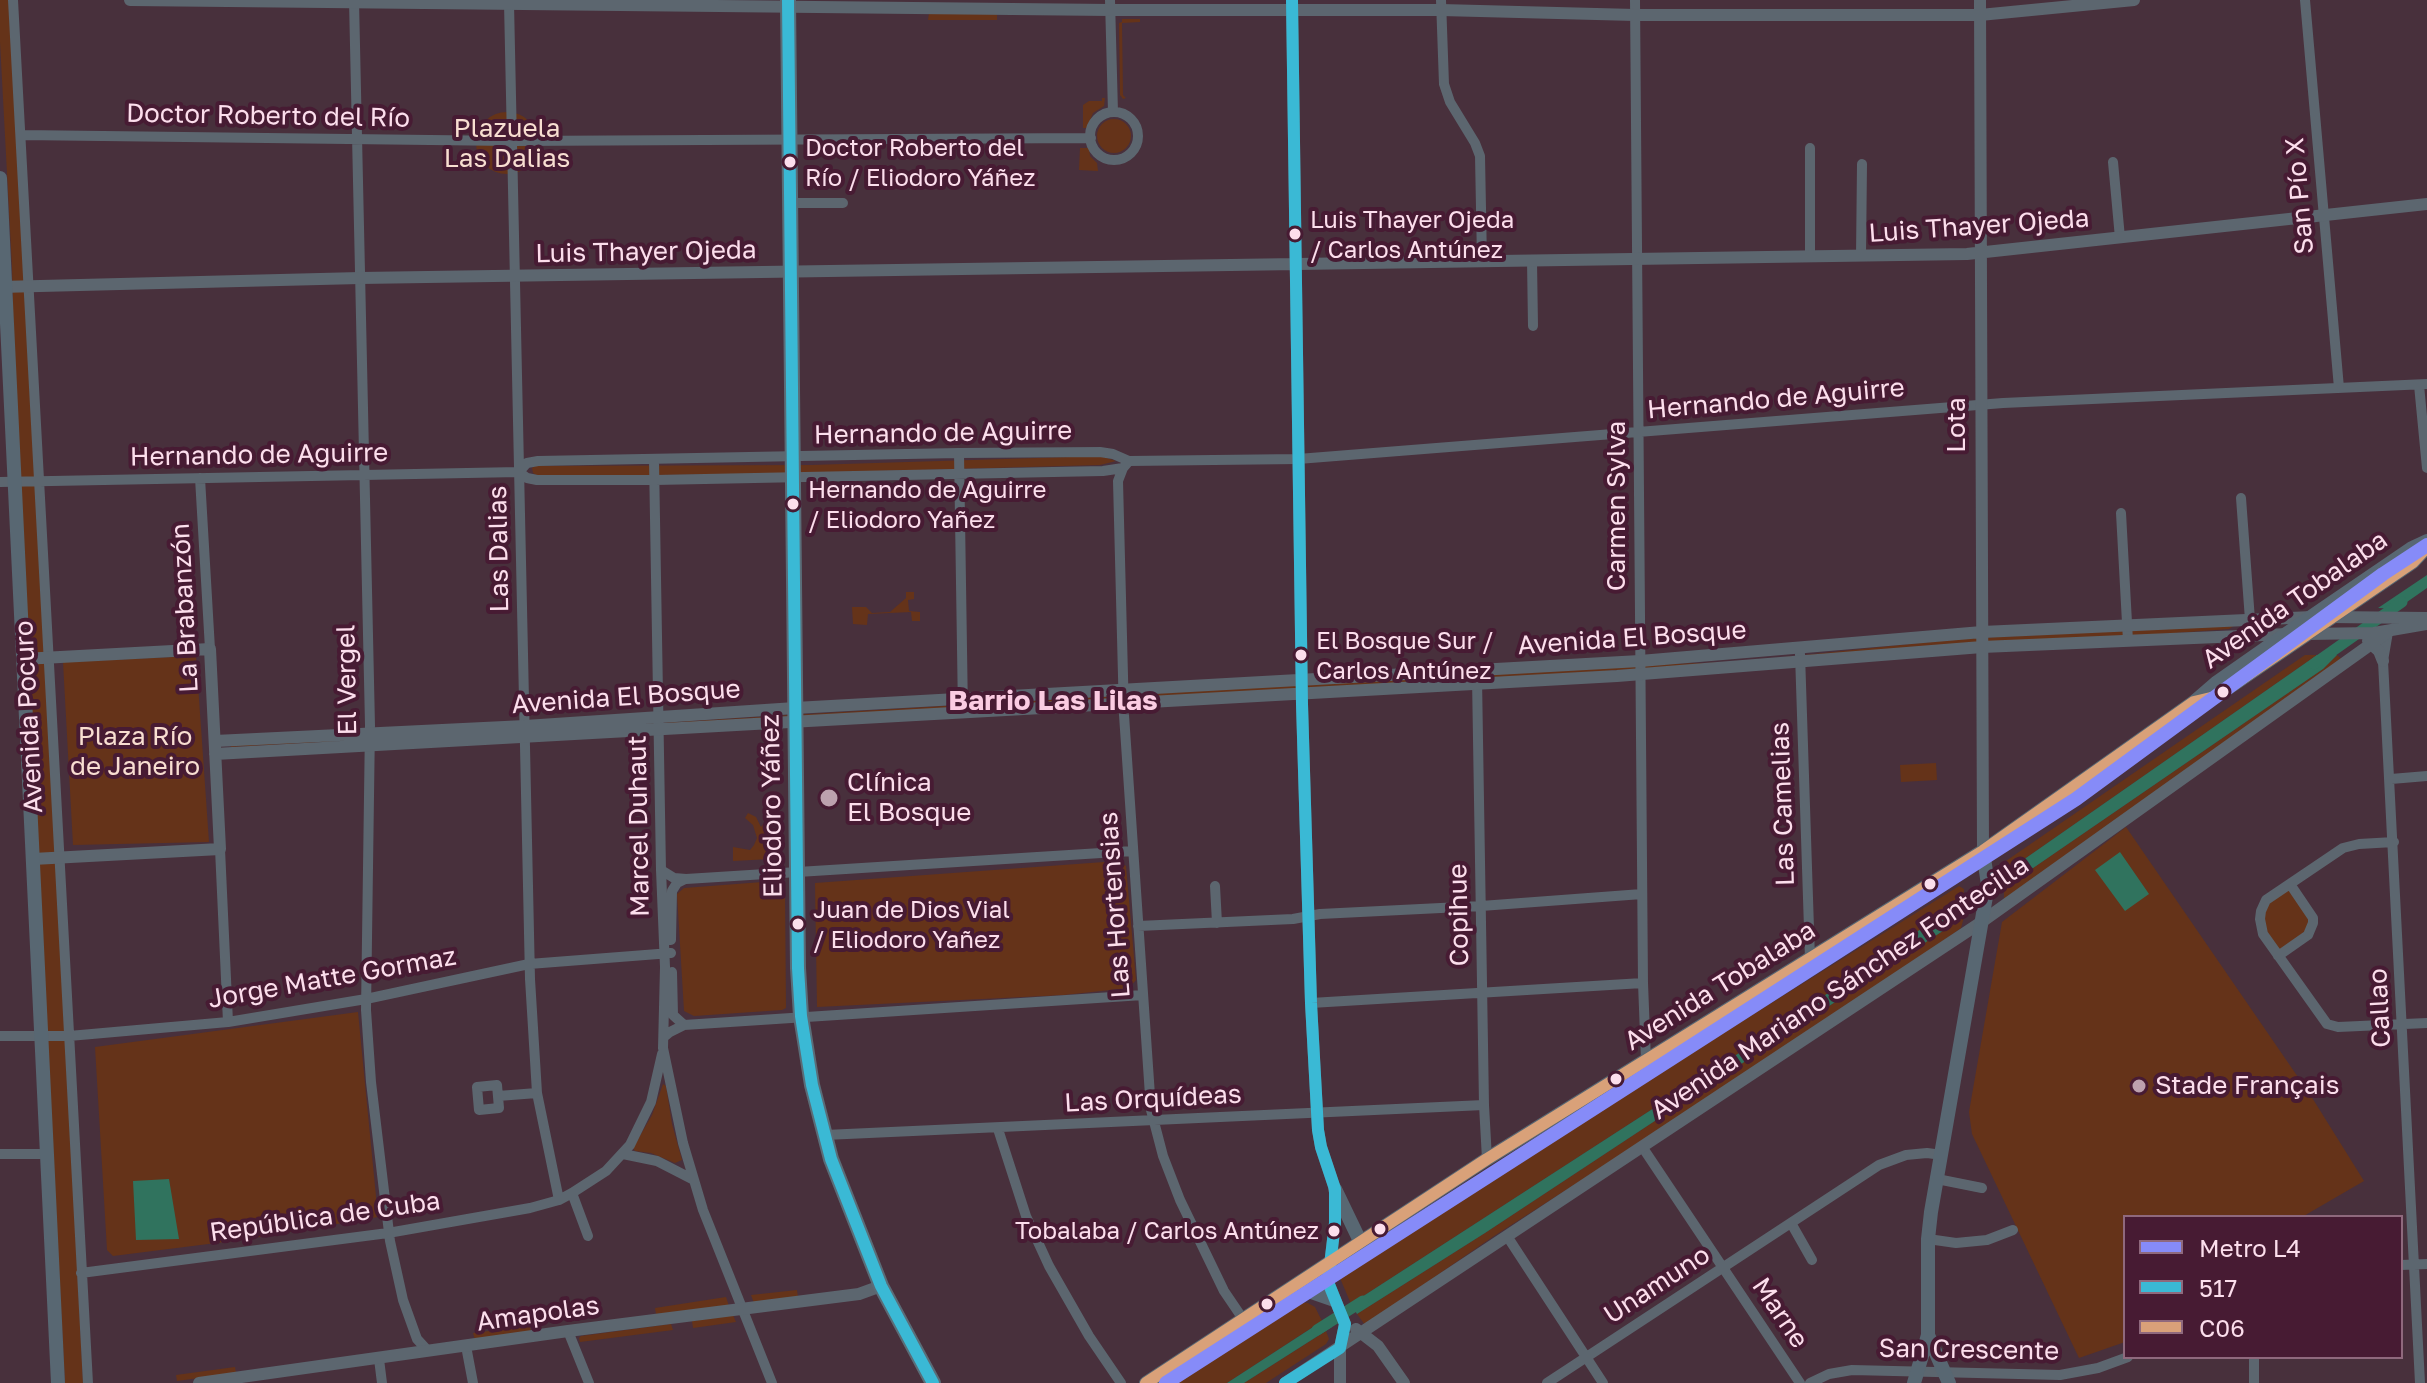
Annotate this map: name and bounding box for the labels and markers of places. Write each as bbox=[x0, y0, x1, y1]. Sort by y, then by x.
place label: Doctor Roberto del Río / Eliodoro Yáñez bbox=[805, 134, 1035, 190]
marker: Doctor Roberto del Río / Eliodoro Yáñez bbox=[782, 154, 798, 170]
place label: Luis Thayer Ojeda / Carlos Antúnez bbox=[1310, 206, 1514, 262]
marker: Luis Thayer Ojeda / Carlos Antúnez bbox=[1287, 226, 1303, 242]
place label: Hernando de Aguirre / Eliodoro Yañez bbox=[808, 476, 1046, 532]
marker: Hernando de Aguirre / Eliodoro Yañez bbox=[785, 496, 801, 512]
place label: El Bosque Sur / Carlos Antúnez bbox=[1316, 627, 1493, 683]
marker: El Bosque Sur / Carlos Antúnez bbox=[1293, 647, 1309, 663]
unlabelled marker bbox=[2215, 684, 2231, 700]
place label: Clínica El Bosque bbox=[847, 767, 971, 828]
marker: Clínica El Bosque bbox=[818, 787, 840, 809]
unlabelled marker bbox=[1922, 876, 1938, 892]
place label: Juan de Dios Vial / Eliodoro Yañez bbox=[813, 896, 1010, 952]
marker: Juan de Dios Vial / Eliodoro Yañez bbox=[790, 916, 806, 932]
place label: Stade Français bbox=[2155, 1070, 2339, 1102]
unlabelled marker bbox=[1608, 1071, 1624, 1087]
marker: Stade Français bbox=[2130, 1077, 2148, 1095]
place label: Tobalaba / Carlos Antúnez bbox=[1015, 1217, 1319, 1245]
unlabelled marker bbox=[1372, 1221, 1388, 1237]
marker: Tobalaba / Carlos Antúnez bbox=[1326, 1223, 1342, 1239]
unlabelled marker bbox=[1259, 1296, 1275, 1312]

